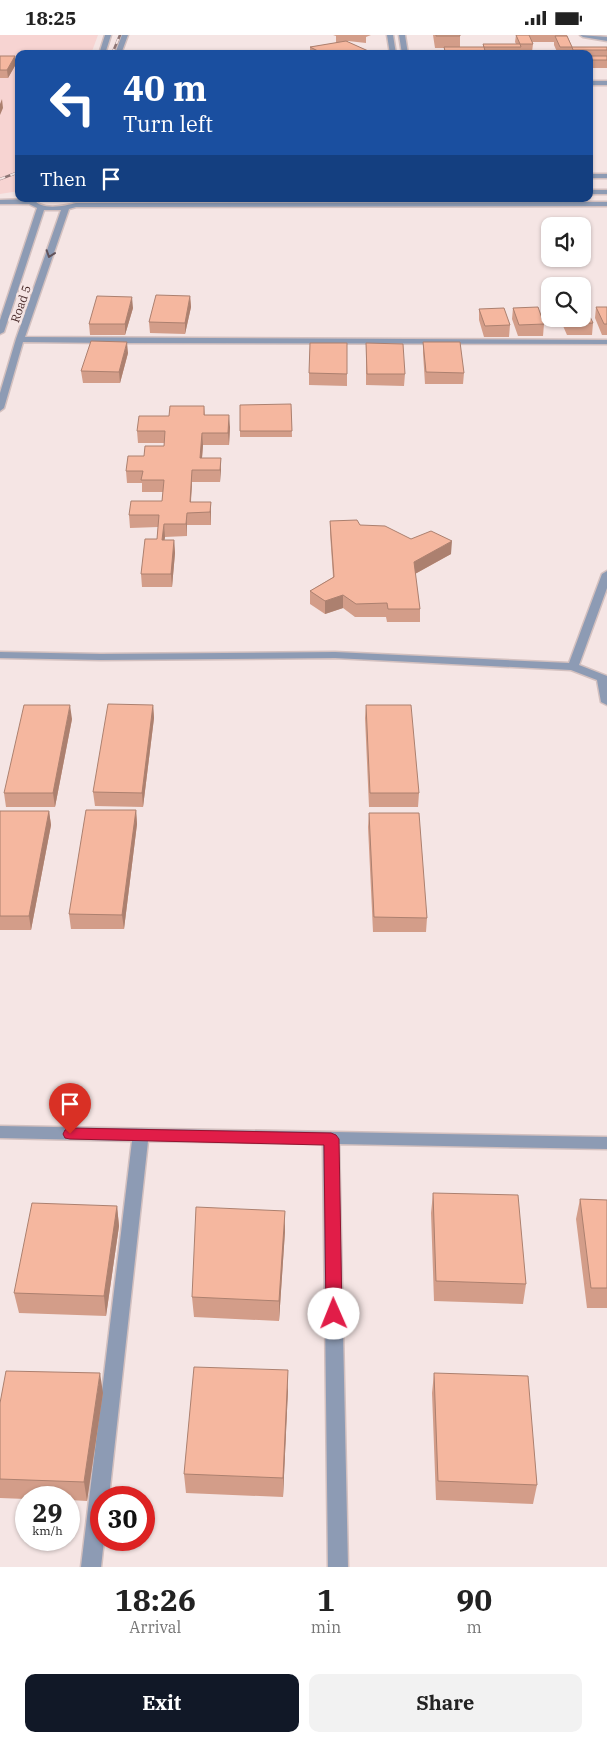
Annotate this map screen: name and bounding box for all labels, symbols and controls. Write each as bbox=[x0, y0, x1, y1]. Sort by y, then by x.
text: 18:25 bbox=[25, 6, 76, 30]
text: 40 m bbox=[123, 65, 207, 111]
icon: left bbox=[40, 70, 105, 135]
text: Turn left bbox=[123, 109, 213, 138]
icon: arrive bbox=[97, 165, 125, 193]
text: Then bbox=[40, 167, 87, 191]
map controls bbox=[541, 217, 591, 327]
button: sound bbox=[541, 217, 591, 267]
one-way arrow bbox=[46, 249, 56, 257]
button: search bbox=[541, 277, 591, 327]
street label: Road 5 bbox=[7, 283, 34, 325]
pin bbox=[49, 1083, 91, 1134]
icon: arrive bbox=[56, 1090, 84, 1118]
position arrow bbox=[307, 1287, 359, 1339]
speed limit sign: 30 bbox=[90, 1486, 155, 1551]
text: 29 bbox=[32, 1496, 63, 1529]
text: km/h bbox=[32, 1523, 63, 1538]
text: 18:26 bbox=[115, 1580, 196, 1619]
text: 1 bbox=[317, 1580, 335, 1619]
text: 90 bbox=[456, 1580, 492, 1619]
text: Arrival bbox=[129, 1617, 181, 1637]
text: min bbox=[311, 1617, 341, 1637]
text: m bbox=[467, 1617, 482, 1637]
button: Exit bbox=[25, 1674, 299, 1732]
button: Share bbox=[309, 1674, 582, 1732]

